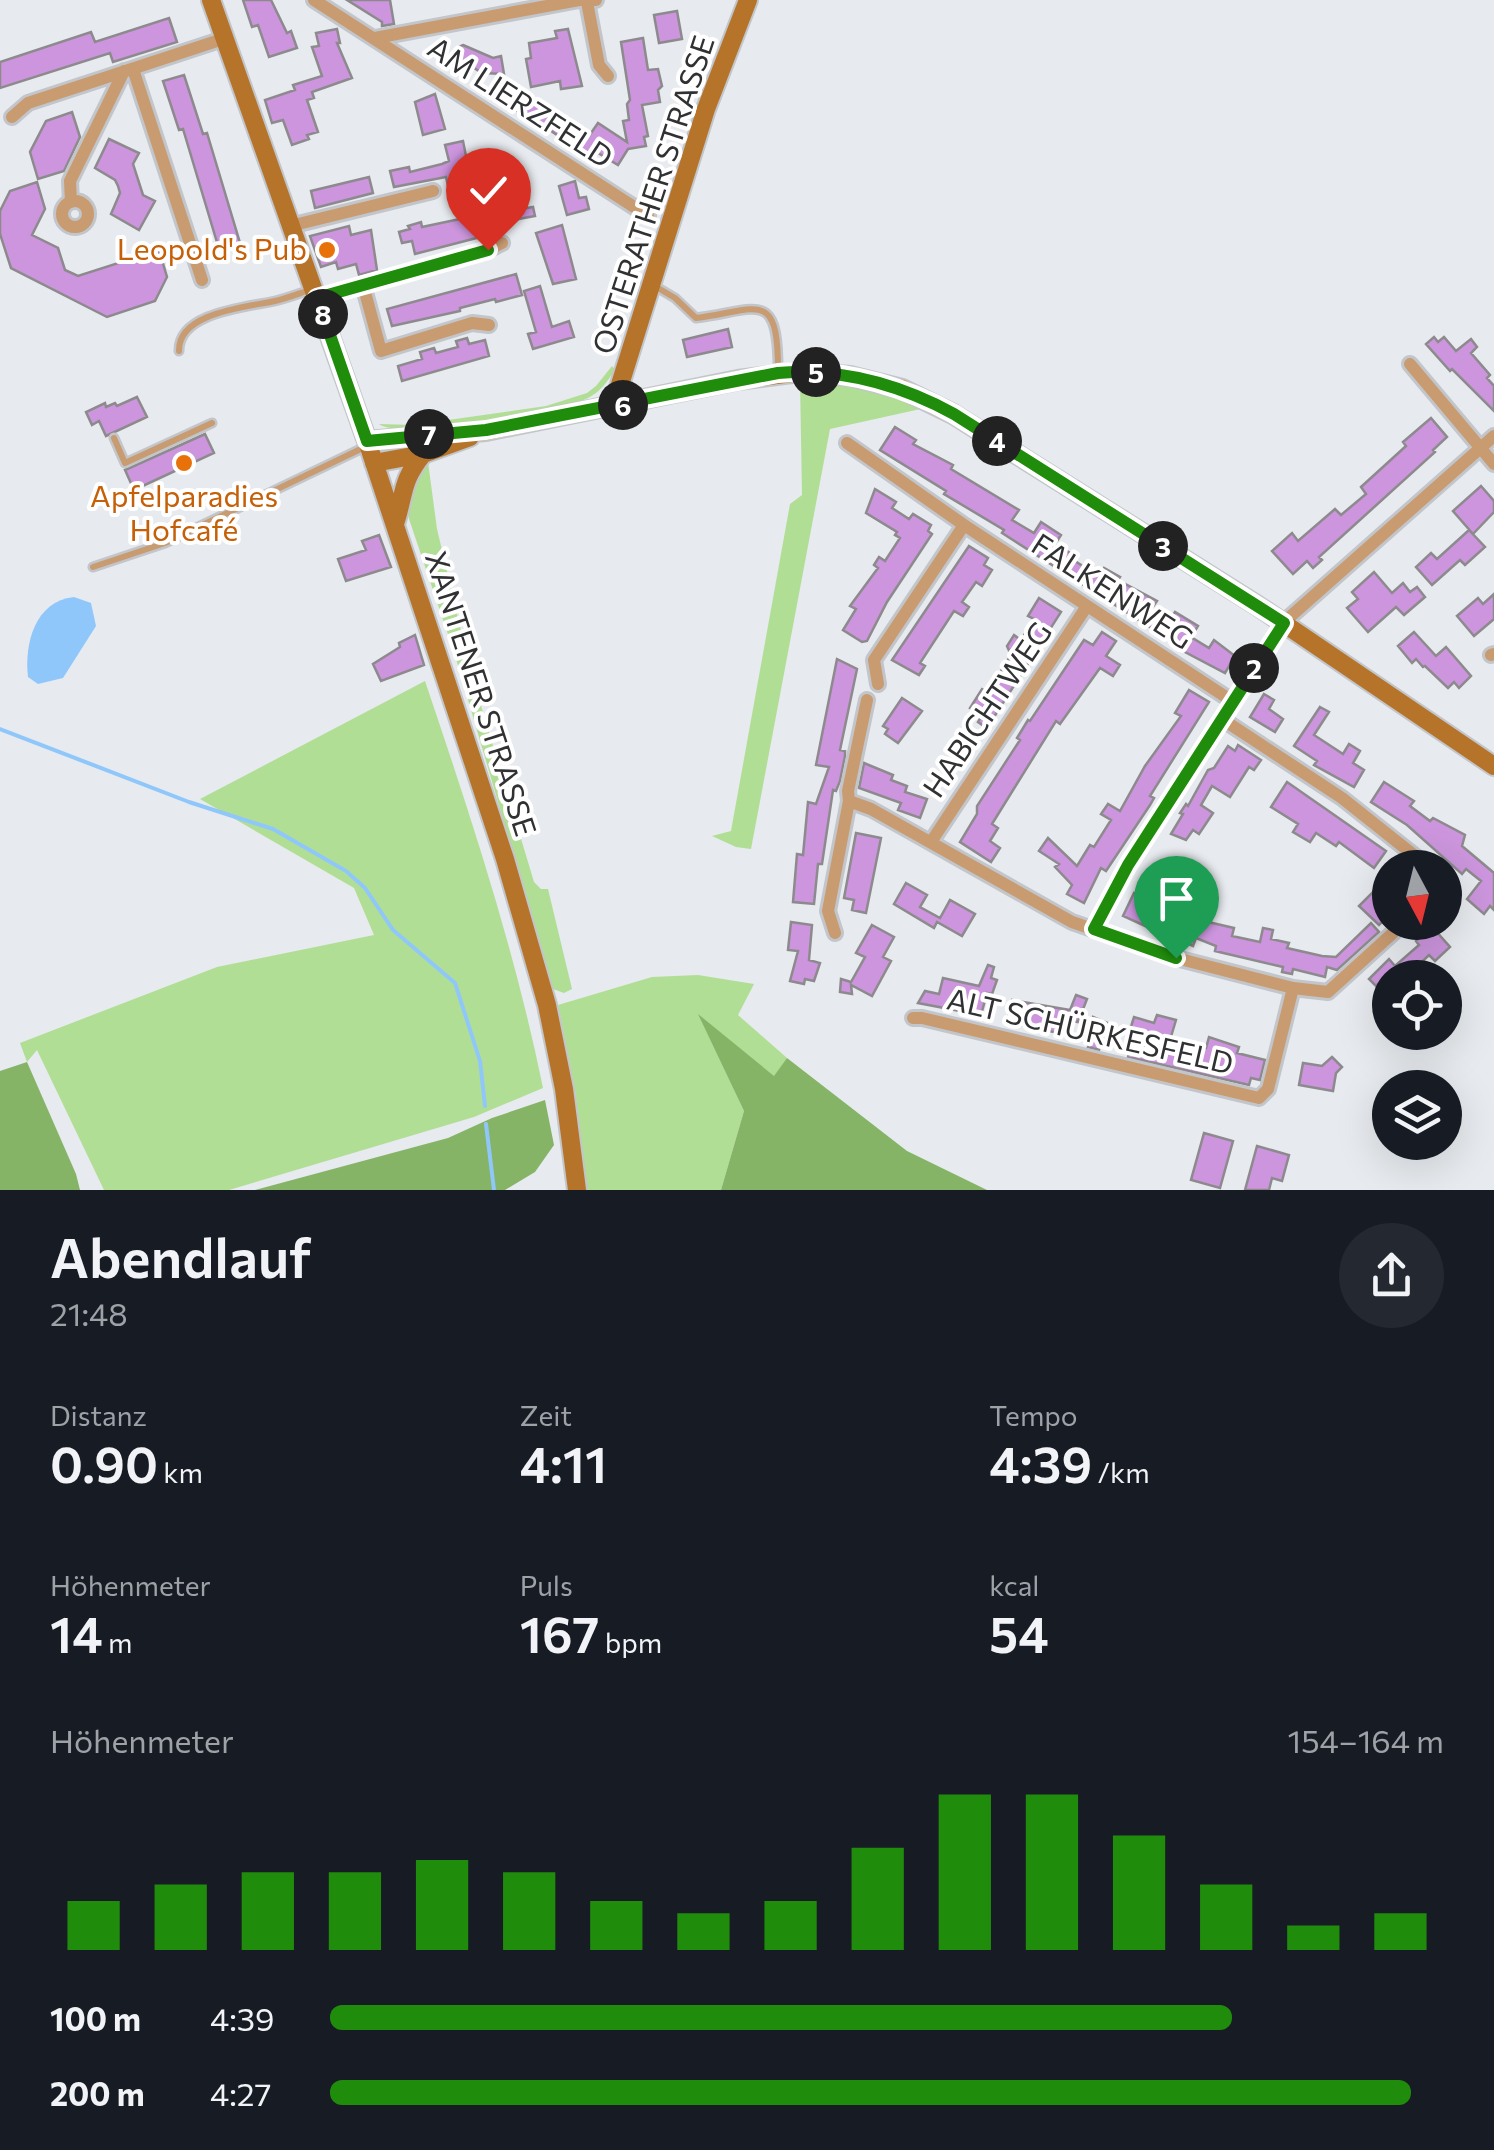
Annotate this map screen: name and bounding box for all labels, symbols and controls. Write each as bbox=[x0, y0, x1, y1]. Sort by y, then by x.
street label: AM LIERZFELD bbox=[422, 27, 621, 174]
street label: OSTERATHER STRASSE bbox=[583, 30, 721, 358]
pin bbox=[446, 148, 531, 251]
icon: check bbox=[461, 163, 516, 218]
place label: Leopold's Pub bbox=[117, 229, 307, 266]
marker: Leopold's Pub bbox=[316, 239, 338, 261]
pin: 8 bbox=[298, 289, 348, 339]
text: 8 bbox=[314, 297, 332, 331]
pin: 5 bbox=[791, 347, 841, 397]
text: 5 bbox=[808, 355, 824, 389]
pin: 6 bbox=[598, 380, 648, 430]
text: 6 bbox=[614, 388, 632, 422]
pin: 7 bbox=[404, 409, 454, 459]
pin: 4 bbox=[972, 416, 1022, 466]
text: 7 bbox=[421, 417, 437, 451]
text: 4 bbox=[988, 424, 1006, 458]
marker: Apfelparadies Hofcafé bbox=[173, 452, 195, 474]
place label: Apfelparadies Hofcafé bbox=[90, 476, 278, 547]
pin: 3 bbox=[1138, 521, 1188, 571]
street label: FALKENWEG bbox=[1026, 524, 1201, 656]
text: 3 bbox=[1155, 529, 1171, 563]
street label: XANTENER STRASSE bbox=[419, 546, 546, 840]
street label: HABICHTWEG bbox=[914, 614, 1058, 803]
pin: 2 bbox=[1229, 643, 1279, 693]
text: 2 bbox=[1246, 651, 1262, 685]
north arrow bbox=[1372, 850, 1462, 940]
map controls bbox=[1372, 850, 1462, 1160]
pin bbox=[1134, 856, 1219, 959]
icon: arrive bbox=[1149, 871, 1204, 926]
button: locate bbox=[1372, 960, 1462, 1050]
street label: ALT SCHÜRKESFELD bbox=[944, 979, 1237, 1080]
button: layers bbox=[1372, 1070, 1462, 1160]
text: Abendlauf bbox=[50, 1222, 311, 1289]
button: share bbox=[1339, 1223, 1444, 1328]
text: 21:48 bbox=[50, 1293, 128, 1333]
text: Distanz bbox=[50, 1398, 147, 1432]
text: Zeit bbox=[520, 1398, 572, 1432]
text: Tempo bbox=[989, 1398, 1078, 1432]
text: 0.90 bbox=[50, 1432, 158, 1493]
text: 4:11 bbox=[520, 1432, 607, 1493]
text: 4:39 bbox=[989, 1432, 1092, 1493]
text: km bbox=[158, 1455, 203, 1489]
text: /km bbox=[1092, 1455, 1150, 1489]
text: Höhenmeter bbox=[50, 1568, 211, 1602]
text: Puls bbox=[520, 1568, 573, 1602]
text: kcal bbox=[989, 1568, 1039, 1602]
text: 14 bbox=[50, 1602, 103, 1663]
text: 167 bbox=[520, 1602, 599, 1663]
text: 54 bbox=[989, 1602, 1049, 1663]
text: m bbox=[103, 1625, 132, 1659]
text: bpm bbox=[599, 1625, 662, 1659]
text: Höhenmeter bbox=[50, 1720, 234, 1760]
text: 154–164 m bbox=[1288, 1720, 1444, 1760]
text: 100 m bbox=[50, 1998, 141, 2038]
text: 4:39 bbox=[210, 1998, 274, 2038]
text: 200 m bbox=[50, 2073, 145, 2113]
text: 4:27 bbox=[210, 2073, 271, 2113]

